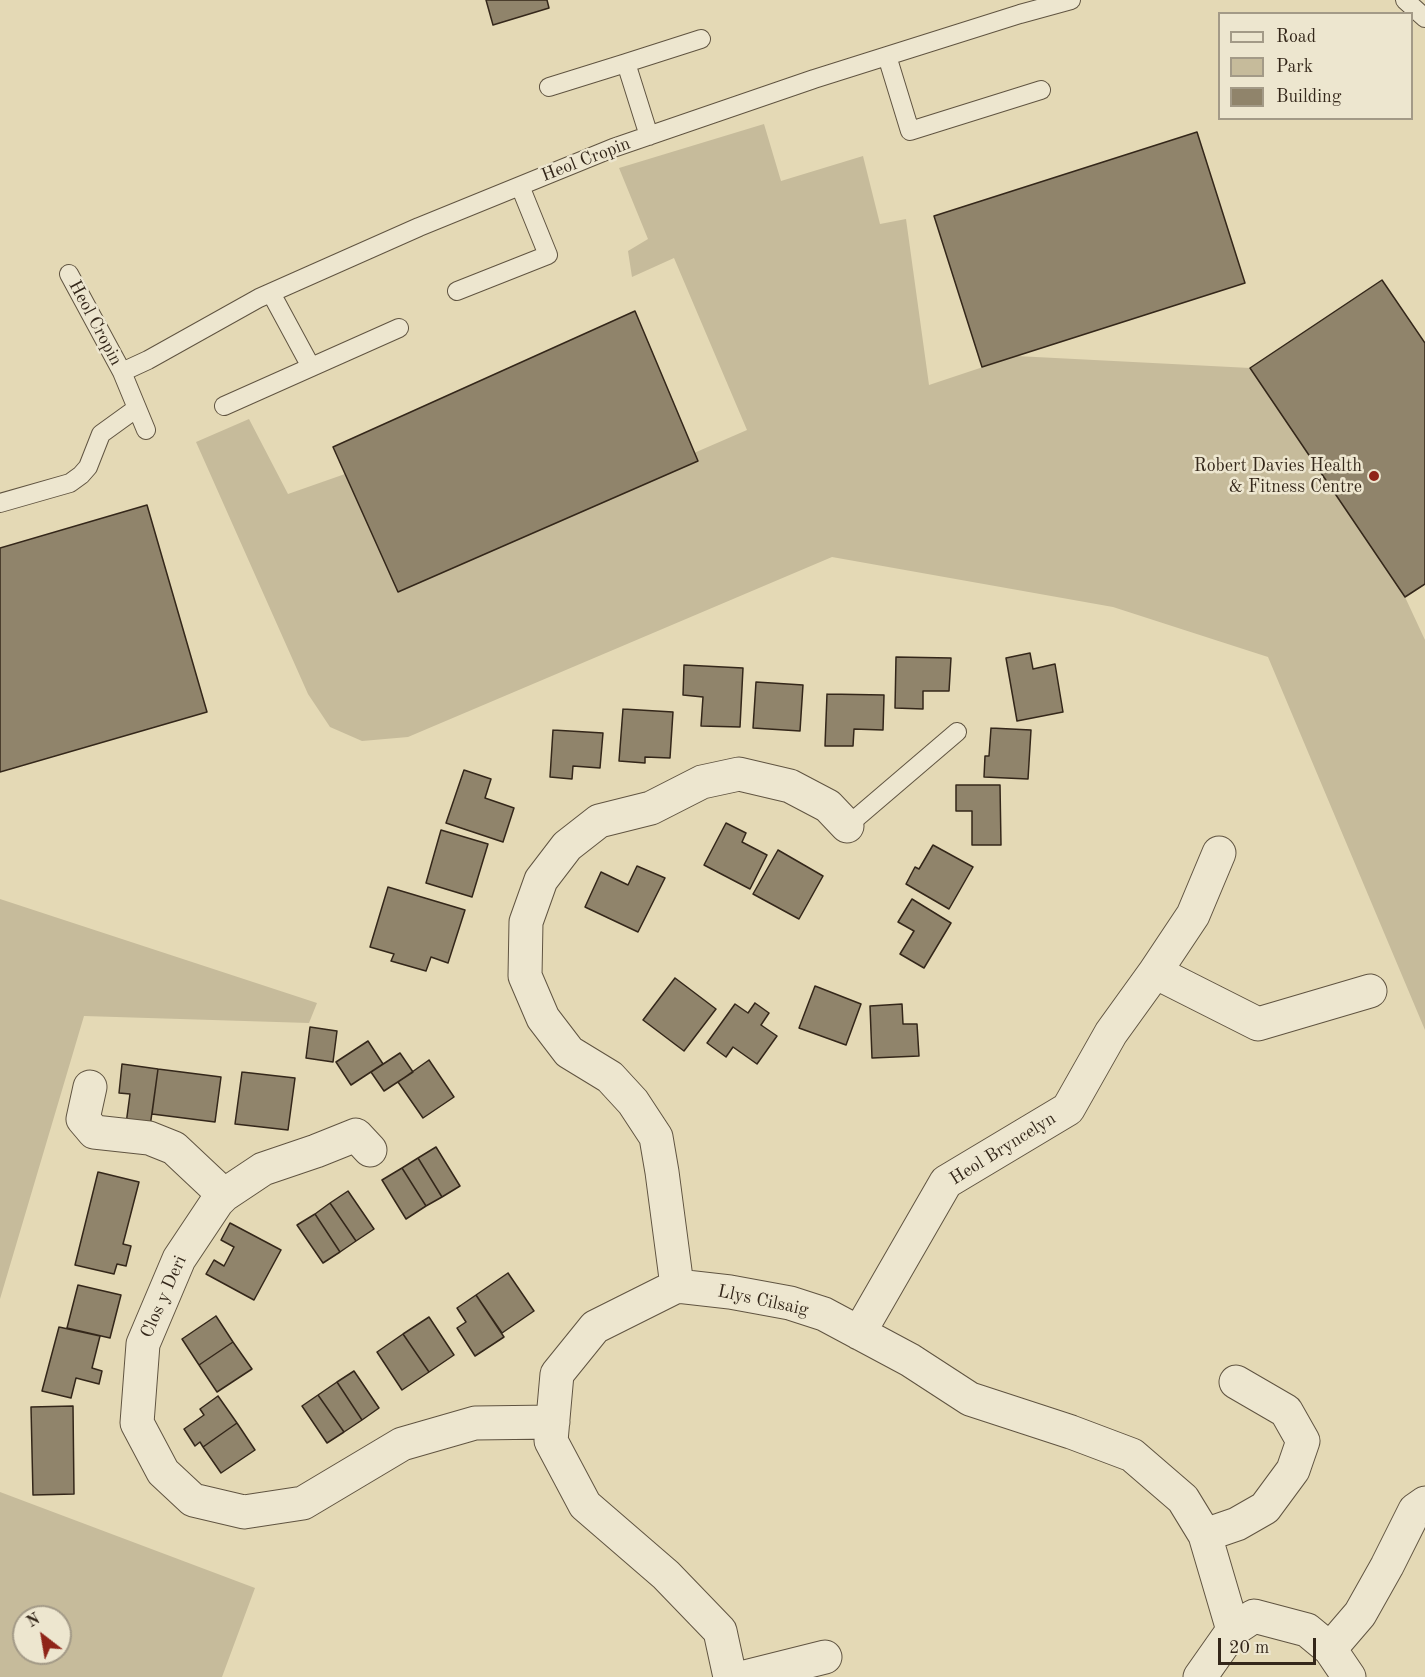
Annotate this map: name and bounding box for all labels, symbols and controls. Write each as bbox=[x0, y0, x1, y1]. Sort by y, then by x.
legend bbox=[1218, 12, 1413, 120]
text: Road bbox=[1276, 28, 1316, 46]
text: Park bbox=[1276, 58, 1313, 76]
text: Building bbox=[1276, 88, 1341, 106]
street label: Heol Cropin bbox=[538, 133, 634, 187]
street label: Heol Cropin bbox=[64, 277, 126, 369]
place label: Robert Davies Health & Fitness Centre bbox=[1194, 455, 1362, 498]
marker: Robert Davies Health & Fitness Centre bbox=[1367, 469, 1381, 483]
street label: Heol Bryncelyn bbox=[946, 1108, 1060, 1190]
street label: Clos y Deri bbox=[136, 1252, 192, 1342]
street label: Llys Cilsaig bbox=[716, 1281, 810, 1321]
north arrow bbox=[12, 1605, 72, 1665]
text: N bbox=[24, 1611, 43, 1631]
scale bar bbox=[1221, 1626, 1318, 1664]
text: 20 m bbox=[1229, 1639, 1269, 1657]

